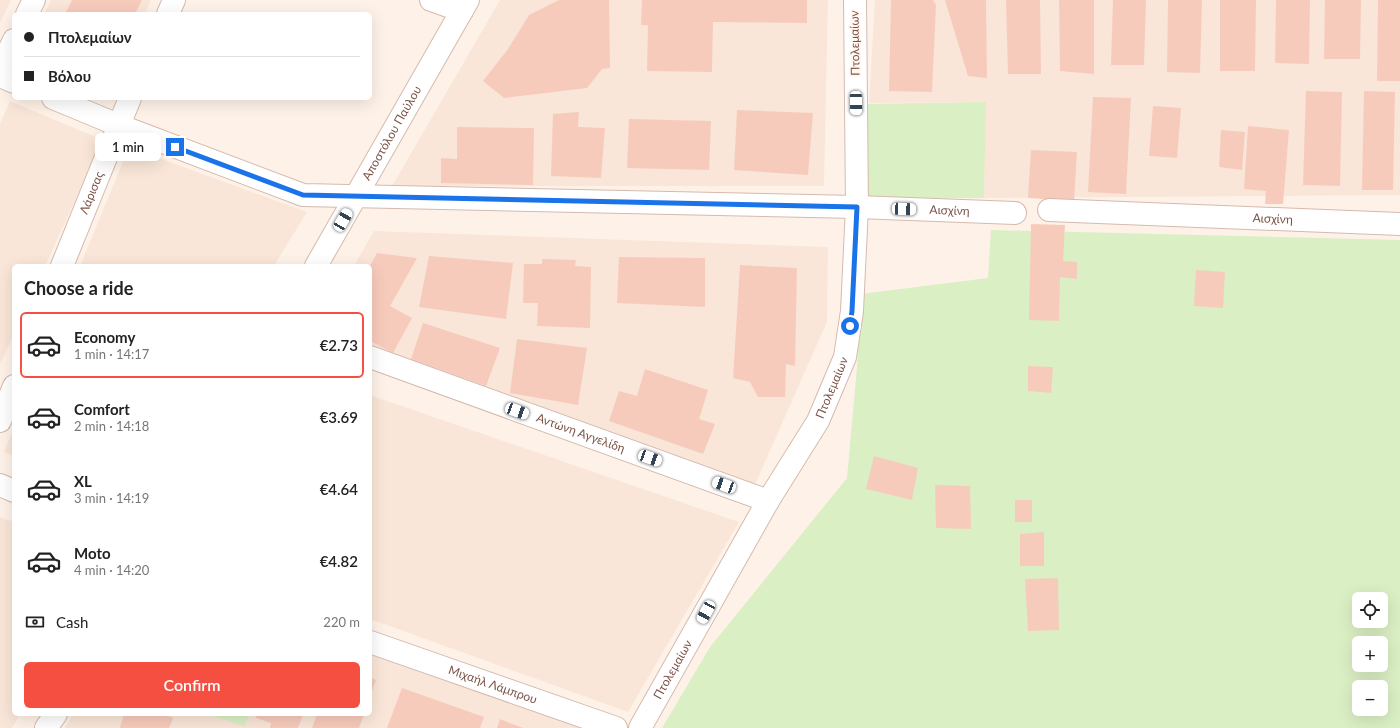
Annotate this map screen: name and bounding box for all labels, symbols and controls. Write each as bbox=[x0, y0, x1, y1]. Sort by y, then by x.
street label: Πτολεμαίων bbox=[846, 10, 863, 76]
text: Πτολεμαίων bbox=[48, 28, 132, 46]
text: Βόλου bbox=[48, 67, 91, 85]
street label: Αποστόλου Παύλου bbox=[359, 83, 424, 183]
car bbox=[850, 91, 862, 115]
callout: 1 min bbox=[95, 133, 161, 161]
route end bbox=[166, 138, 184, 156]
text: 1 min bbox=[112, 139, 144, 155]
street label: Λάρισας bbox=[76, 169, 107, 216]
street label: Αισχίνη bbox=[929, 202, 970, 218]
car bbox=[892, 203, 916, 215]
car bbox=[332, 207, 354, 233]
street label: Αισχίνη bbox=[1252, 210, 1293, 227]
text: Choose a ride bbox=[24, 277, 133, 299]
route start bbox=[841, 317, 859, 335]
icon: car bbox=[26, 327, 62, 363]
text: Economy bbox=[74, 328, 135, 346]
text: €2.73 bbox=[320, 336, 358, 354]
text: 1 min · 14:17 bbox=[74, 346, 149, 362]
street label: Πτολεμαίων bbox=[812, 354, 851, 421]
icon: car bbox=[26, 399, 62, 435]
text: Comfort bbox=[74, 400, 130, 418]
car bbox=[504, 401, 530, 421]
text: €3.69 bbox=[320, 408, 358, 426]
street label: Αντώνη Αγγελίδη bbox=[534, 410, 627, 456]
text: 2 min · 14:18 bbox=[74, 418, 149, 434]
car bbox=[637, 448, 663, 468]
icon: car bbox=[26, 471, 62, 507]
text: XL bbox=[74, 472, 92, 490]
car bbox=[711, 475, 737, 495]
text: €4.64 bbox=[320, 480, 358, 498]
text: 3 min · 14:19 bbox=[74, 490, 149, 506]
icon: car bbox=[26, 543, 62, 579]
text: Moto bbox=[74, 544, 111, 562]
text: €4.82 bbox=[320, 552, 358, 570]
text: 4 min · 14:20 bbox=[74, 562, 149, 578]
map controls bbox=[1352, 592, 1388, 716]
button: locate bbox=[1352, 592, 1388, 628]
car bbox=[695, 599, 717, 625]
icon: cash bbox=[24, 611, 46, 633]
text: Cash bbox=[56, 613, 88, 631]
text: 220 m bbox=[323, 614, 360, 630]
button: + bbox=[1352, 636, 1388, 672]
street label: Πτολεμαίων bbox=[650, 637, 695, 702]
button: Confirm bbox=[24, 662, 360, 708]
street label: Μιχαήλ Λάμπρου bbox=[447, 662, 539, 707]
button: − bbox=[1352, 680, 1388, 716]

